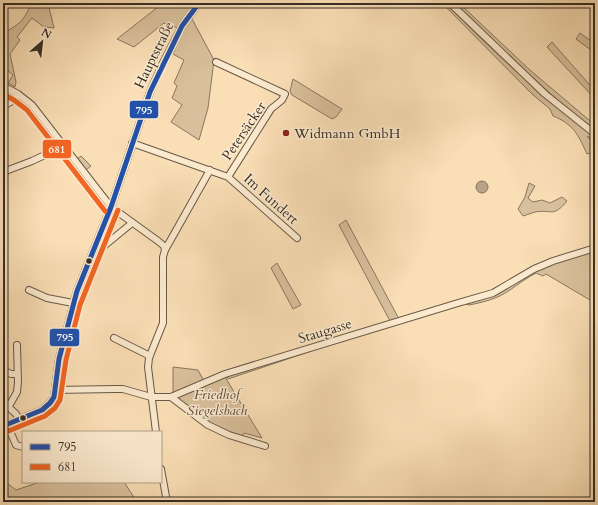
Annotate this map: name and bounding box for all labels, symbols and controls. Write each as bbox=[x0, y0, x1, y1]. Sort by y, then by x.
street label: Hauptstraße bbox=[130, 18, 178, 92]
north arrow bbox=[22, 22, 62, 62]
text: N bbox=[39, 25, 55, 43]
street label: Petersäcker bbox=[217, 97, 271, 164]
line badge: 795 bbox=[129, 100, 159, 119]
text: 795 bbox=[136, 103, 153, 118]
place label: Widmann GmbH bbox=[293, 124, 401, 143]
marker: Widmann GmbH bbox=[281, 128, 291, 138]
line badge: 681 bbox=[42, 139, 72, 159]
text: 681 bbox=[49, 142, 65, 157]
street label: Im Fundert bbox=[240, 169, 303, 229]
unlabelled marker bbox=[84, 256, 94, 266]
street label: Staugasse bbox=[296, 314, 354, 348]
line badge: 795 bbox=[49, 328, 80, 347]
text: 795 bbox=[57, 330, 74, 345]
park label: Friedhof Siegelsbach bbox=[187, 385, 247, 420]
unlabelled marker bbox=[18, 413, 28, 423]
legend bbox=[22, 431, 162, 483]
text: 795 bbox=[58, 439, 76, 455]
text: 681 bbox=[58, 459, 76, 475]

